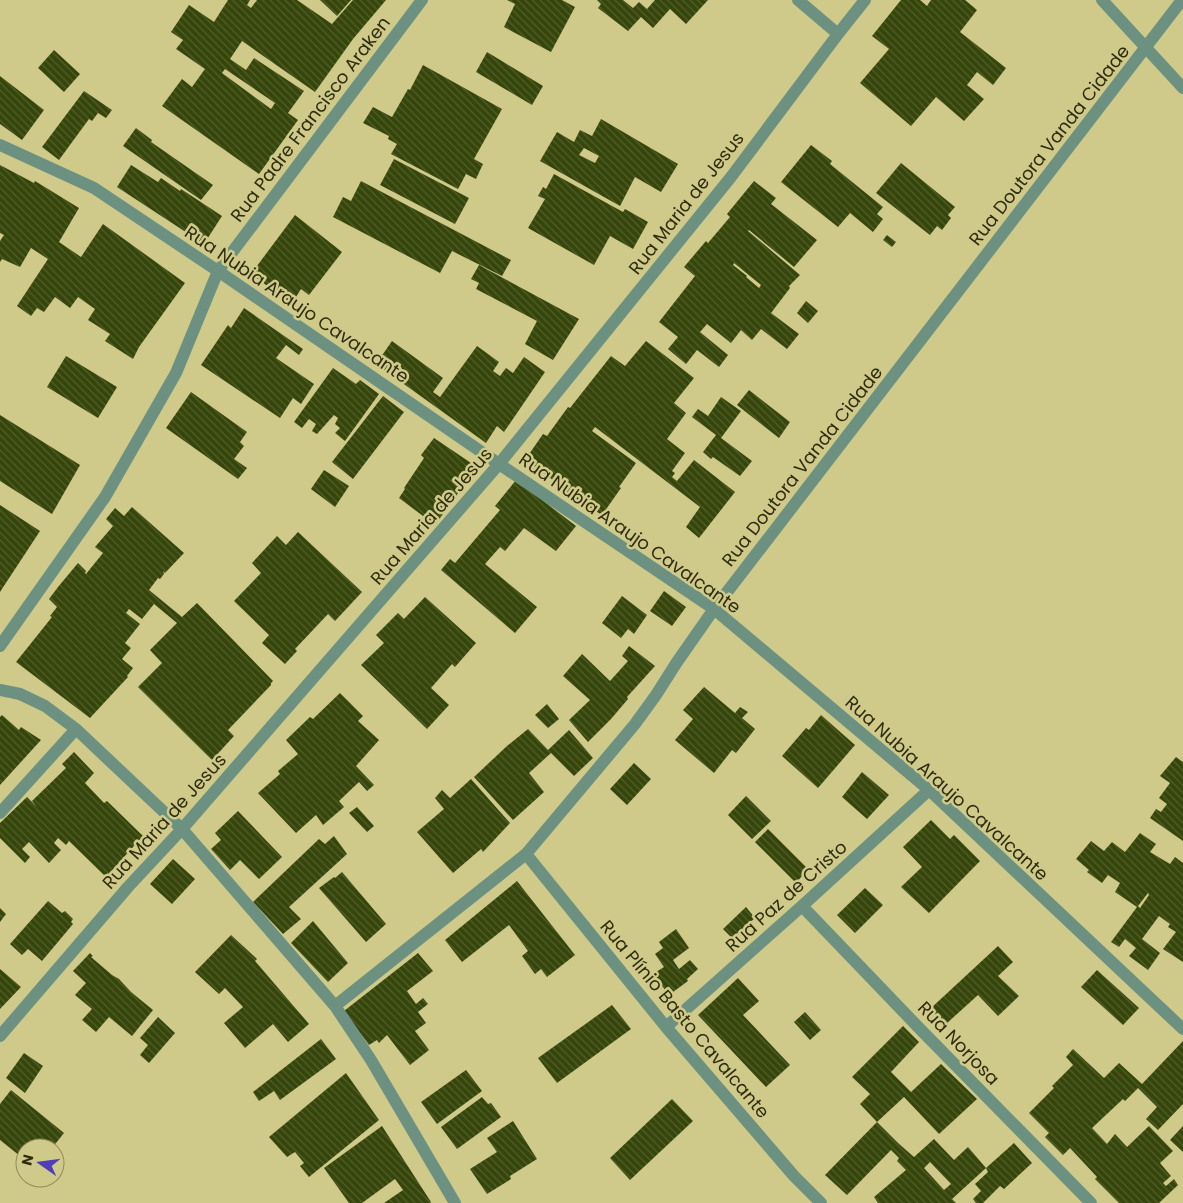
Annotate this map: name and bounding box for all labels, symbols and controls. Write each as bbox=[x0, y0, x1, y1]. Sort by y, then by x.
street label: Rua Padre Francisco Araken bbox=[224, 11, 396, 227]
street label: Rua Doutora Vanda Cidade bbox=[963, 40, 1135, 250]
street label: Rua Maria de Jesus bbox=[622, 127, 750, 279]
street label: Rua Nubia Araujo Cavalcante bbox=[180, 219, 414, 389]
street label: Rua Doutora Vanda Cidade bbox=[716, 361, 888, 571]
street label: Rua Maria de Jesus bbox=[364, 442, 498, 590]
street label: Rua Nubia Araujo Cavalcante bbox=[514, 447, 746, 619]
street label: Rua Nubia Araujo Cavalcante bbox=[840, 690, 1054, 886]
street label: Rua Maria de Jesus bbox=[96, 748, 232, 894]
street label: Rua Paz de Cristo bbox=[720, 835, 852, 957]
street label: Rua Plínio Basto Cavalcante bbox=[595, 915, 775, 1123]
street label: Rua Norjosa bbox=[913, 996, 1005, 1090]
north arrow bbox=[15, 1138, 65, 1188]
text: N bbox=[16, 1152, 38, 1167]

